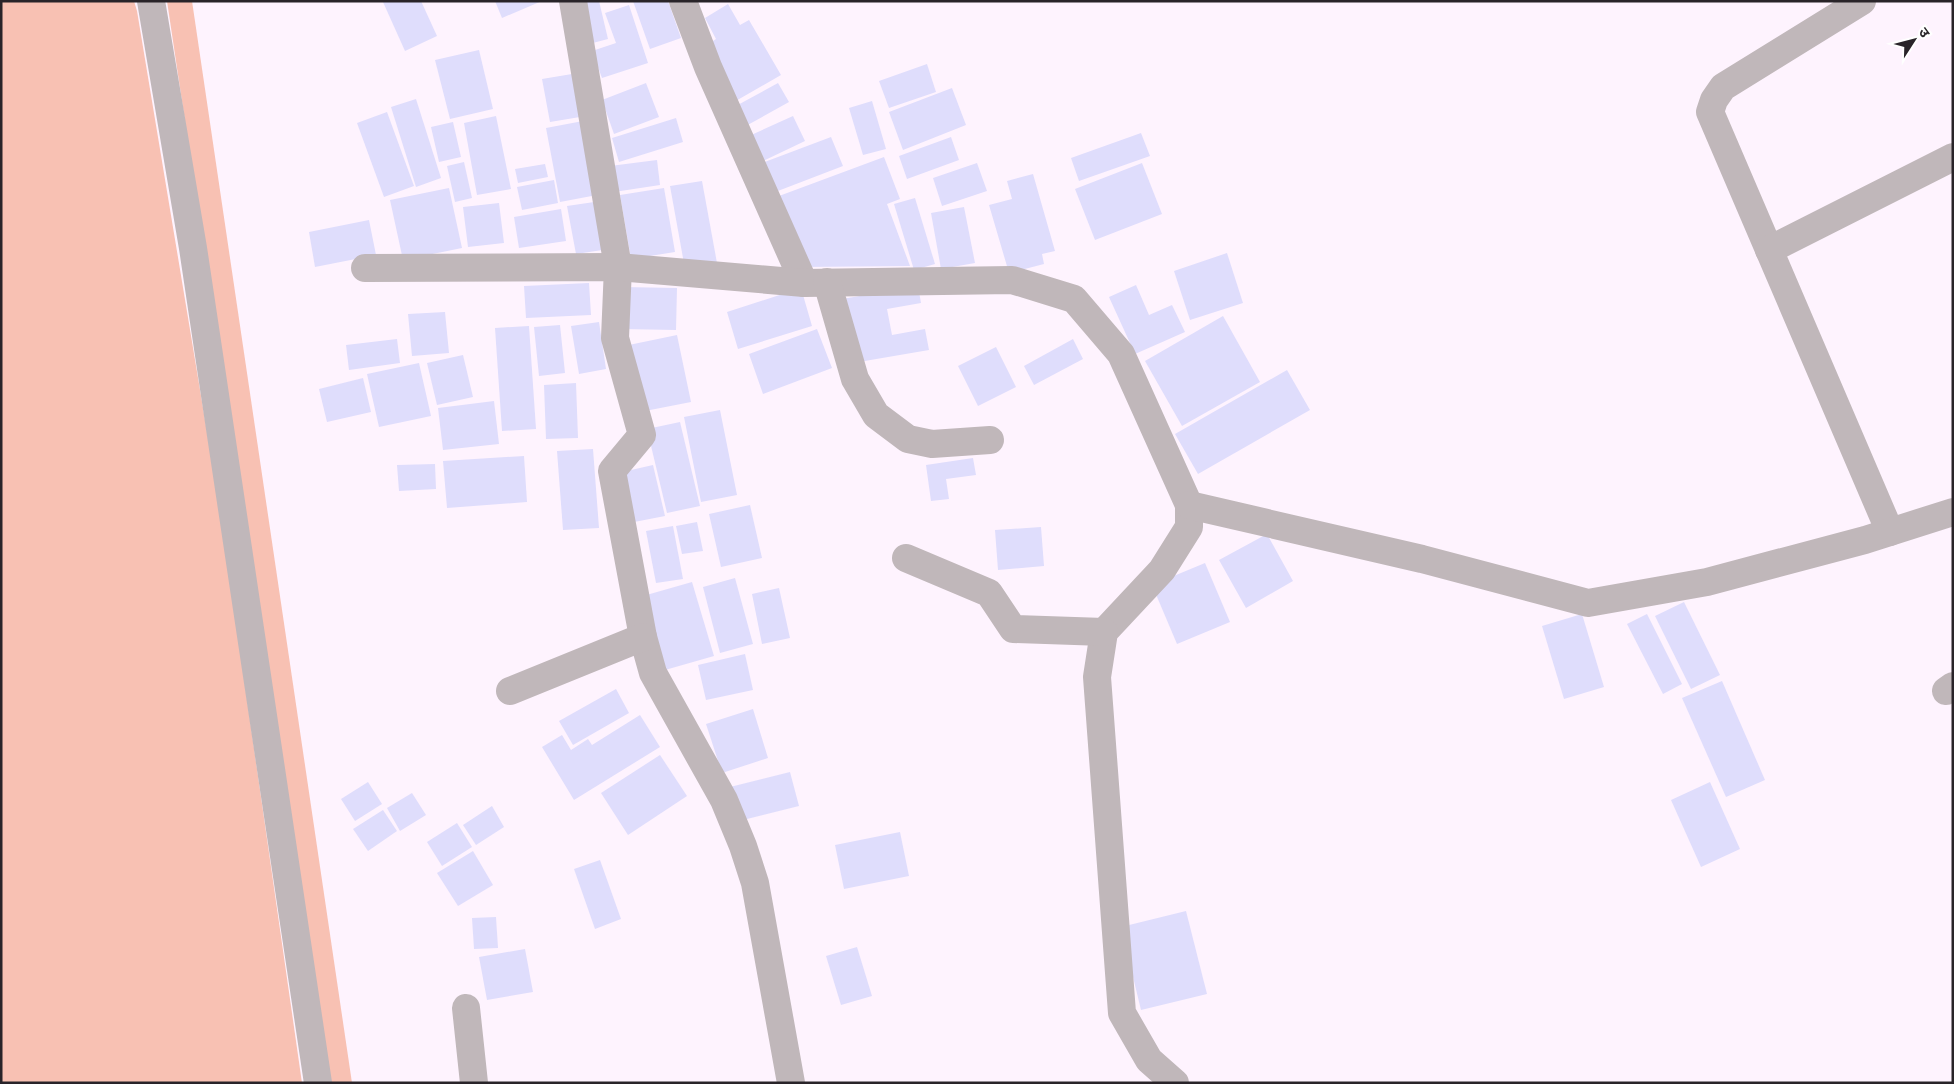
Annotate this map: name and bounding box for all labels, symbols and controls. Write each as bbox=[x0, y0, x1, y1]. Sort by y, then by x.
north arrow bbox=[1889, 15, 1939, 65]
text: उ bbox=[1915, 24, 1935, 42]

